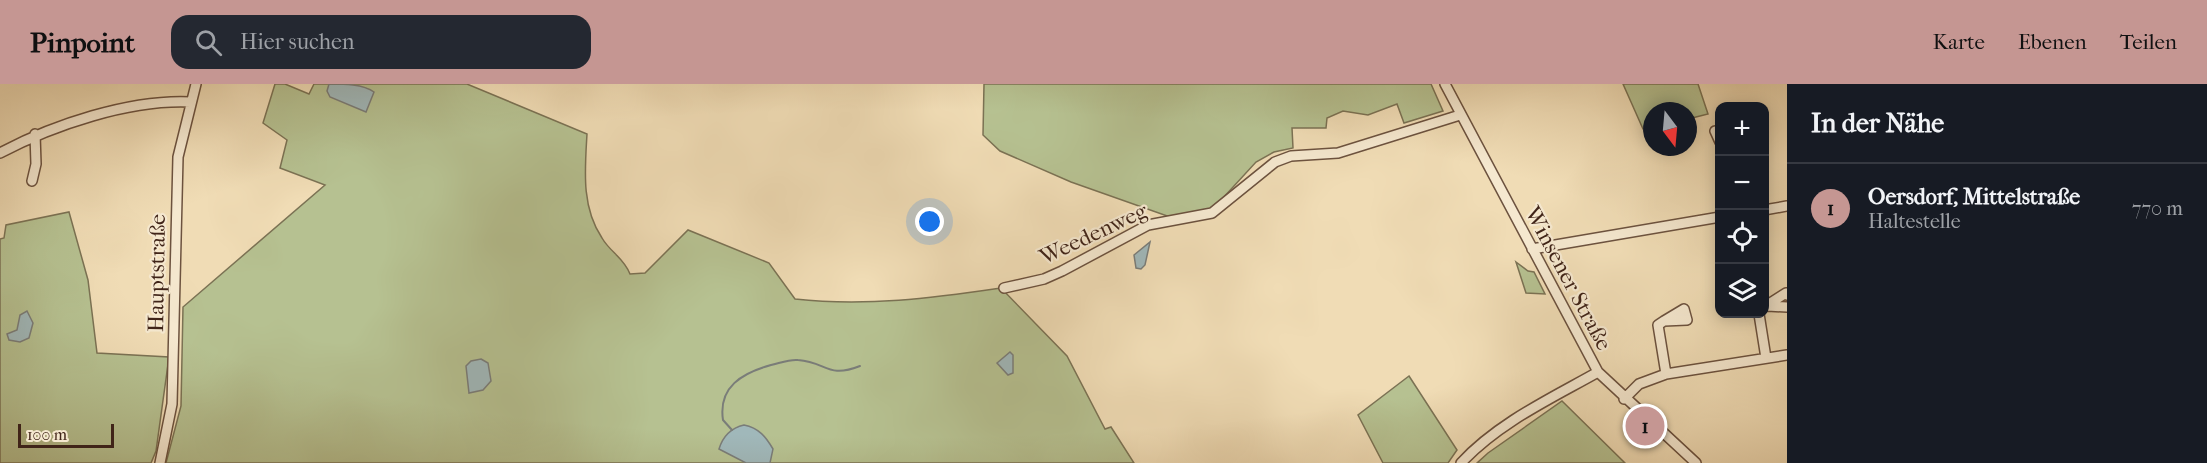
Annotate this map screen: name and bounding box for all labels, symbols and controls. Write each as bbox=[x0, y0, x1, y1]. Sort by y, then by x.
search box bbox=[171, 15, 591, 69]
text: Pinpoint bbox=[30, 26, 135, 59]
icon: search bbox=[192, 26, 225, 59]
text: Hier suchen bbox=[240, 29, 355, 55]
text: Karte bbox=[1933, 30, 1985, 54]
text: Ebenen bbox=[2018, 30, 2087, 54]
text: Teilen bbox=[2120, 30, 2177, 54]
north arrow bbox=[1643, 102, 1697, 156]
map controls bbox=[1715, 102, 1769, 318]
button: + bbox=[1715, 102, 1769, 156]
text: In der Nähe bbox=[1811, 108, 1944, 139]
button: − bbox=[1715, 156, 1769, 210]
text: Oersdorf, Mittelstraße bbox=[1868, 184, 2080, 210]
text: 1 bbox=[1827, 197, 1834, 220]
text: 770 m bbox=[2132, 197, 2183, 220]
street label: Weedenweg bbox=[1035, 198, 1152, 271]
street label: Winsener Straße bbox=[1519, 201, 1617, 355]
your location bbox=[915, 207, 944, 236]
button: locate bbox=[1715, 210, 1769, 264]
text: Haltestelle bbox=[1868, 210, 1961, 233]
street label: Hauptstraße bbox=[143, 214, 171, 332]
button: layers bbox=[1715, 264, 1769, 318]
pin: 1 bbox=[1626, 404, 1664, 448]
scale bar bbox=[18, 421, 114, 448]
text: 100 m bbox=[27, 425, 67, 444]

